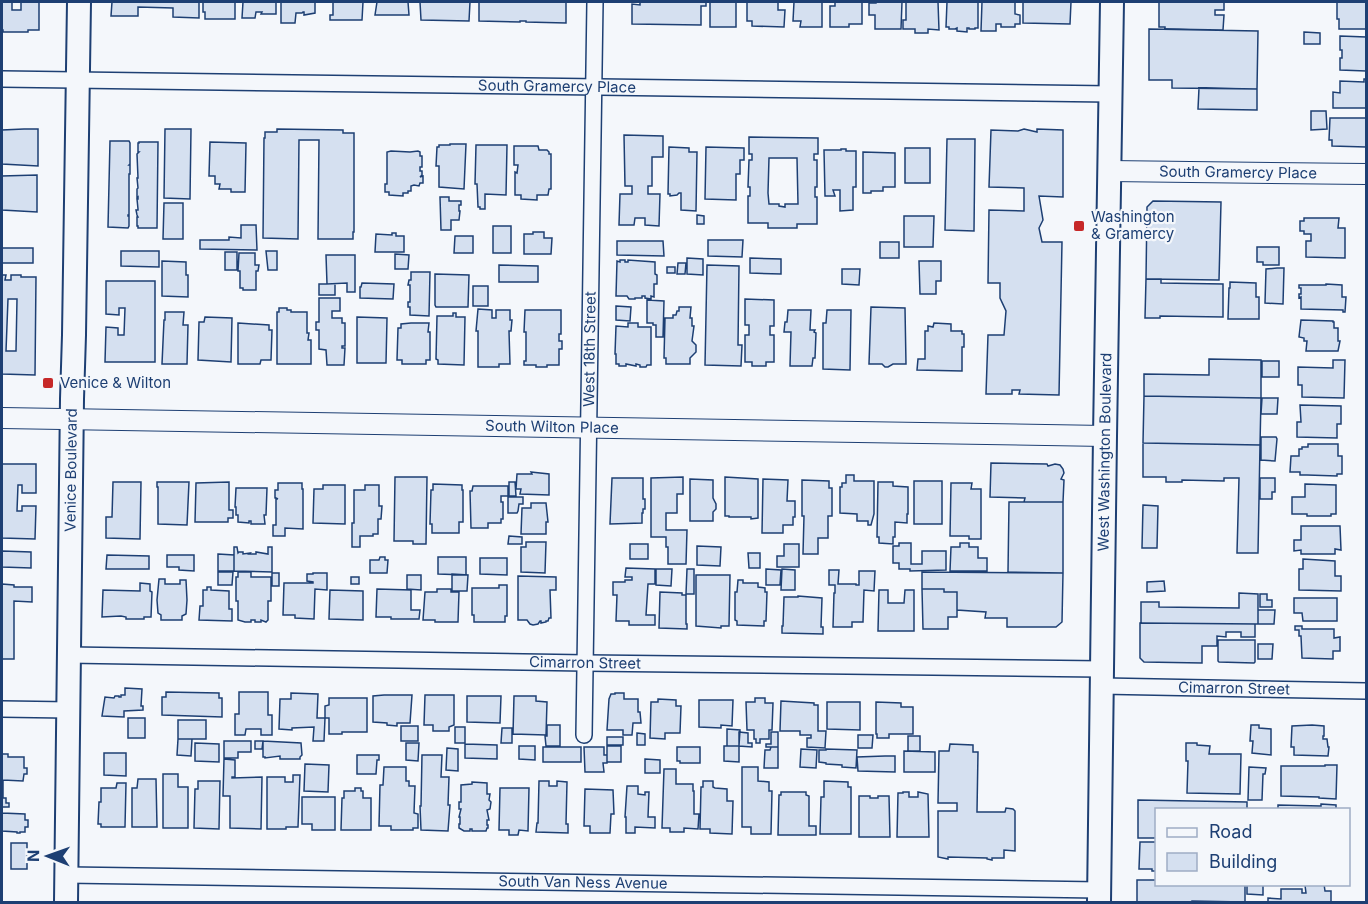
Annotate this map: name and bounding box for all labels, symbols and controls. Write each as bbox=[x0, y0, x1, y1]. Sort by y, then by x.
street label: South Gramercy Place bbox=[478, 75, 636, 97]
street label: South Gramercy Place bbox=[1159, 162, 1317, 182]
place label: Washington & Gramercy bbox=[1091, 207, 1175, 243]
marker: Washington & Gramercy bbox=[1072, 219, 1086, 233]
street label: West 18th Street bbox=[579, 291, 600, 407]
street label: West Washington Boulevard bbox=[1094, 352, 1115, 552]
place label: Venice & Wilton bbox=[60, 373, 171, 392]
marker: Venice & Wilton bbox=[41, 376, 55, 390]
street label: Venice Boulevard bbox=[60, 408, 81, 532]
street label: South Wilton Place bbox=[485, 416, 619, 437]
street label: Cimarron Street bbox=[529, 652, 641, 673]
street label: Cimarron Street bbox=[1178, 677, 1290, 699]
legend bbox=[1155, 808, 1350, 886]
text: Road bbox=[1209, 821, 1252, 842]
north arrow bbox=[18, 826, 78, 886]
text: N bbox=[23, 849, 43, 862]
text: Building bbox=[1209, 851, 1277, 872]
street label: South Van Ness Avenue bbox=[498, 871, 668, 893]

